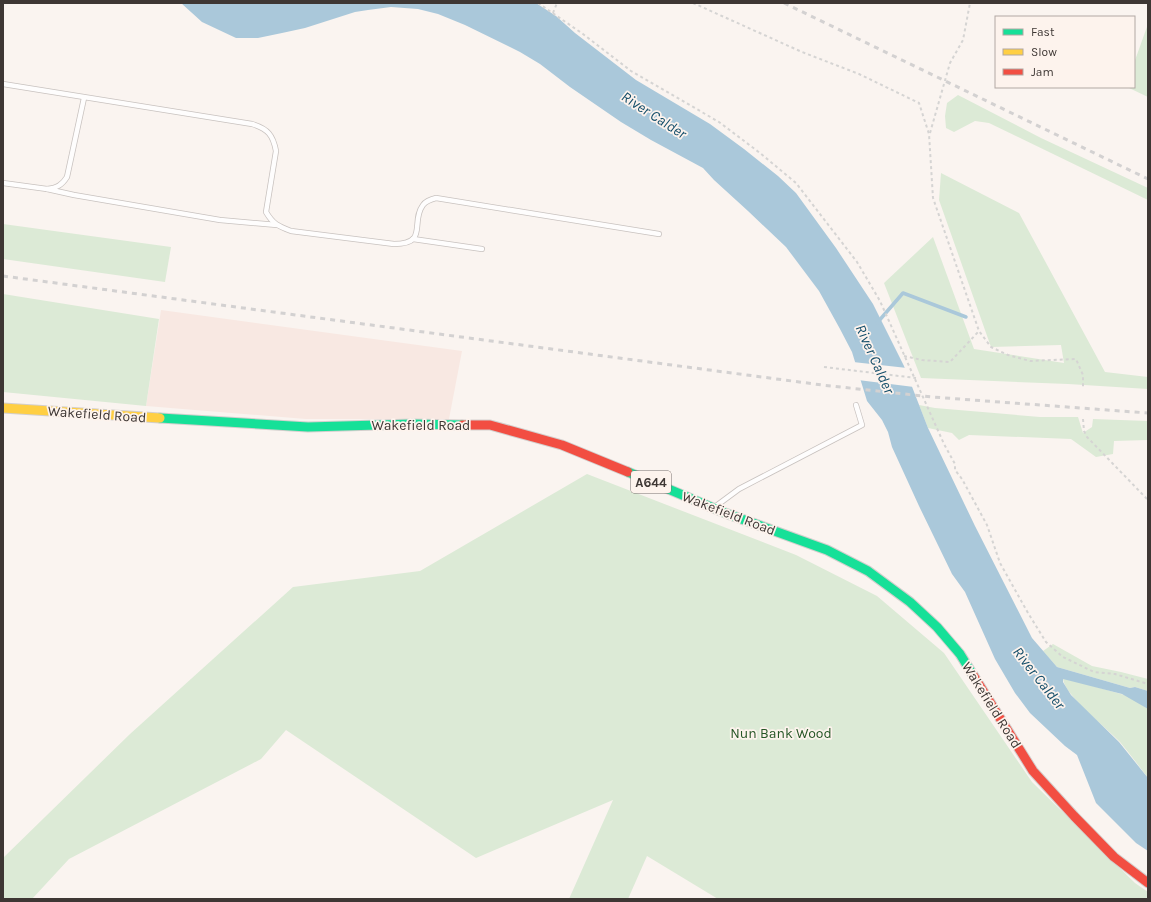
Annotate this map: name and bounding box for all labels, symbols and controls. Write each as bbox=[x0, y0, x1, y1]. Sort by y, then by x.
legend bbox=[995, 16, 1135, 88]
text: Fast bbox=[1031, 25, 1055, 39]
text: Slow bbox=[1031, 45, 1057, 59]
text: Jam bbox=[1031, 65, 1054, 79]
water label: River Calder bbox=[618, 87, 691, 143]
water label: River Calder bbox=[852, 321, 899, 397]
street label: Wakefield Road bbox=[47, 403, 147, 426]
street label: Wakefield Road bbox=[372, 417, 470, 434]
road number: A644 bbox=[631, 471, 671, 493]
street label: Wakefield Road bbox=[680, 488, 778, 539]
water label: River Calder bbox=[1009, 643, 1069, 713]
street label: Wakefield Road bbox=[958, 659, 1025, 752]
park label: Nun Bank Wood bbox=[730, 725, 832, 742]

